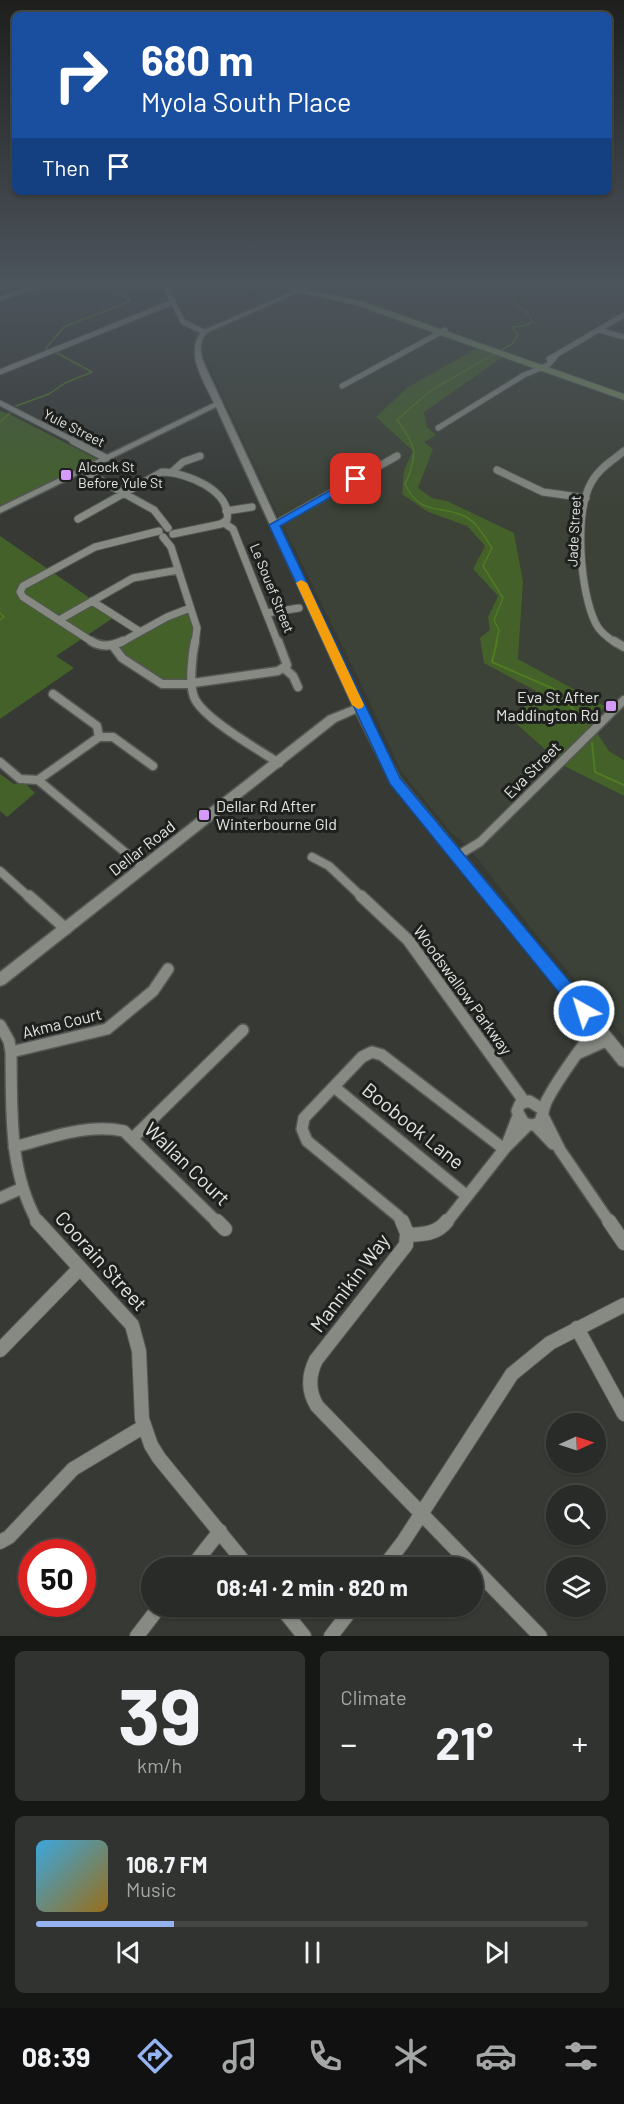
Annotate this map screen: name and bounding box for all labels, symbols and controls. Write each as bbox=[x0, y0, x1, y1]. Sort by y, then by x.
text: 680 m bbox=[141, 34, 254, 84]
icon: right bbox=[42, 36, 120, 114]
text: Myola South Place bbox=[141, 85, 352, 117]
icon: arrive bbox=[102, 150, 135, 183]
text: Then bbox=[42, 154, 90, 180]
street label: Yule Street bbox=[41, 405, 108, 450]
pin bbox=[330, 453, 381, 504]
place label: Alcock St Before Yule St bbox=[78, 458, 163, 491]
icon: arrive bbox=[339, 462, 372, 495]
marker: Alcock St Before Yule St bbox=[59, 468, 73, 482]
street label: Jade Street bbox=[563, 495, 584, 567]
street label: Le Souef Street bbox=[247, 541, 298, 635]
place label: Eva St After Maddington Rd bbox=[496, 687, 599, 724]
marker: Eva St After Maddington Rd bbox=[604, 699, 618, 713]
street label: Eva Street bbox=[499, 737, 564, 802]
place label: Dellar Rd After Winterbourne Gld bbox=[216, 796, 337, 833]
marker: Dellar Rd After Winterbourne Gld bbox=[197, 808, 211, 822]
street label: Dellar Road bbox=[105, 816, 178, 879]
street label: Woodswallow Parkway bbox=[410, 921, 517, 1058]
position arrow bbox=[552, 979, 616, 1043]
street label: Akma Court bbox=[20, 1003, 104, 1042]
street label: Boobook Lane bbox=[358, 1077, 469, 1174]
street label: Wallan Court bbox=[140, 1117, 235, 1210]
street label: Coorain Street bbox=[51, 1206, 153, 1315]
street label: Mannikin Way bbox=[304, 1228, 394, 1336]
north arrow bbox=[546, 1413, 606, 1473]
map controls bbox=[546, 1413, 606, 1617]
button: search bbox=[546, 1485, 606, 1545]
speed limit sign: 50 bbox=[18, 1539, 96, 1617]
button: layers bbox=[546, 1557, 606, 1617]
text: 08:41 · 2 min · 820 m bbox=[216, 1574, 408, 1600]
text: 39 bbox=[118, 1667, 202, 1761]
text: Climate bbox=[341, 1685, 407, 1709]
text: 21° bbox=[435, 1715, 493, 1769]
text: − bbox=[341, 1723, 357, 1763]
text: + bbox=[572, 1723, 588, 1763]
text: km/h bbox=[137, 1753, 182, 1777]
text: 106.7 FM bbox=[126, 1851, 207, 1877]
text: Music bbox=[126, 1877, 176, 1901]
icon: previous bbox=[112, 1936, 145, 1969]
icon: pause bbox=[296, 1936, 329, 1969]
icon: next bbox=[480, 1936, 513, 1969]
icon: directions bbox=[134, 2035, 176, 2077]
icon: music bbox=[219, 2035, 261, 2077]
icon: phone bbox=[304, 2035, 346, 2077]
icon: climate bbox=[390, 2035, 432, 2077]
icon: car bbox=[475, 2035, 517, 2077]
icon: filters bbox=[560, 2035, 602, 2077]
text: 08:39 bbox=[22, 2040, 90, 2072]

